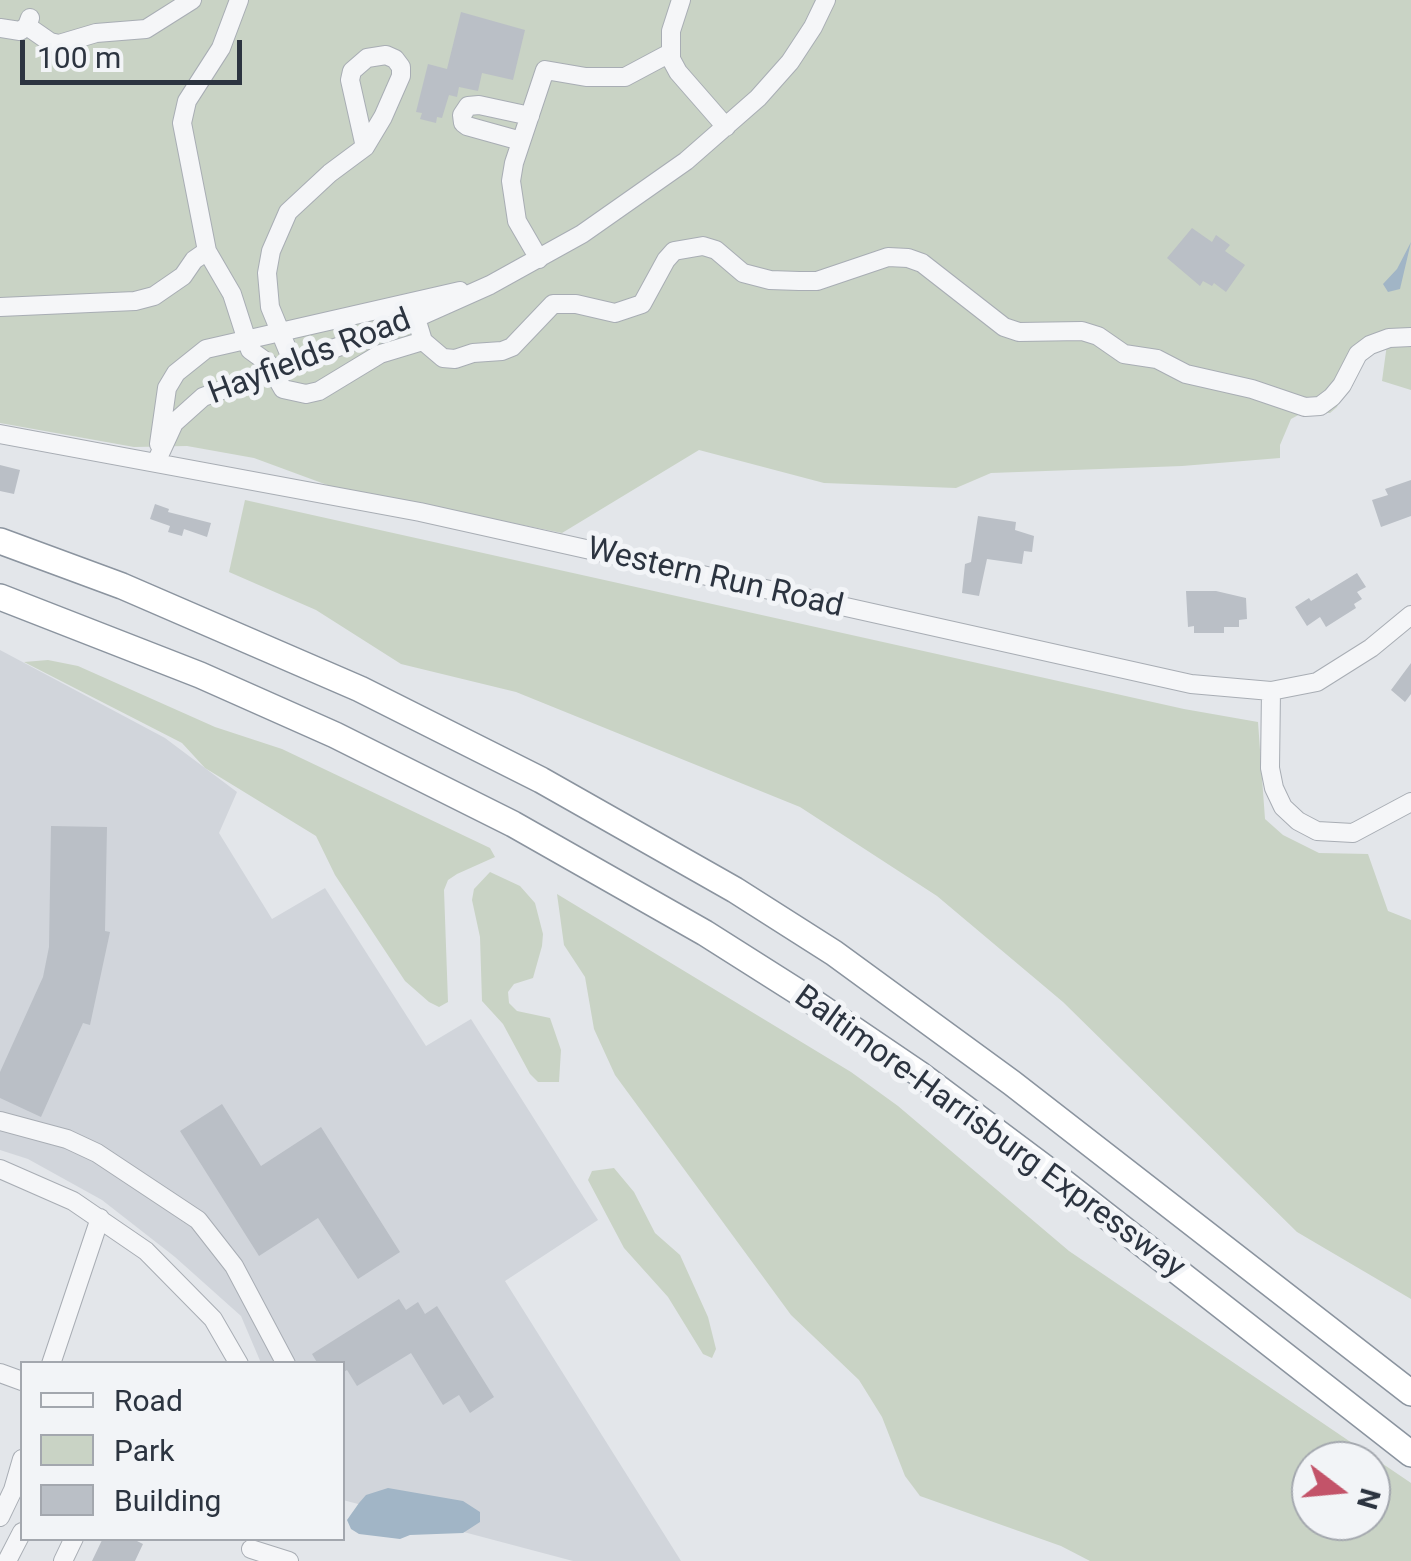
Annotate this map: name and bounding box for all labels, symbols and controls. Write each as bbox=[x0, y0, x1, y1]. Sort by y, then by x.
scale bar bbox=[25, 20, 248, 82]
text: 100 m bbox=[37, 40, 121, 75]
street label: Hayfields Road bbox=[203, 302, 417, 414]
street label: Western Run Road bbox=[583, 531, 847, 627]
street label: Baltimore-Harrisburg Expressway bbox=[786, 978, 1192, 1288]
legend bbox=[20, 1361, 345, 1541]
text: Road bbox=[114, 1383, 183, 1418]
text: Park bbox=[114, 1433, 174, 1468]
north arrow bbox=[1291, 1441, 1391, 1541]
text: Building bbox=[114, 1483, 221, 1518]
text: N bbox=[1350, 1485, 1387, 1513]

